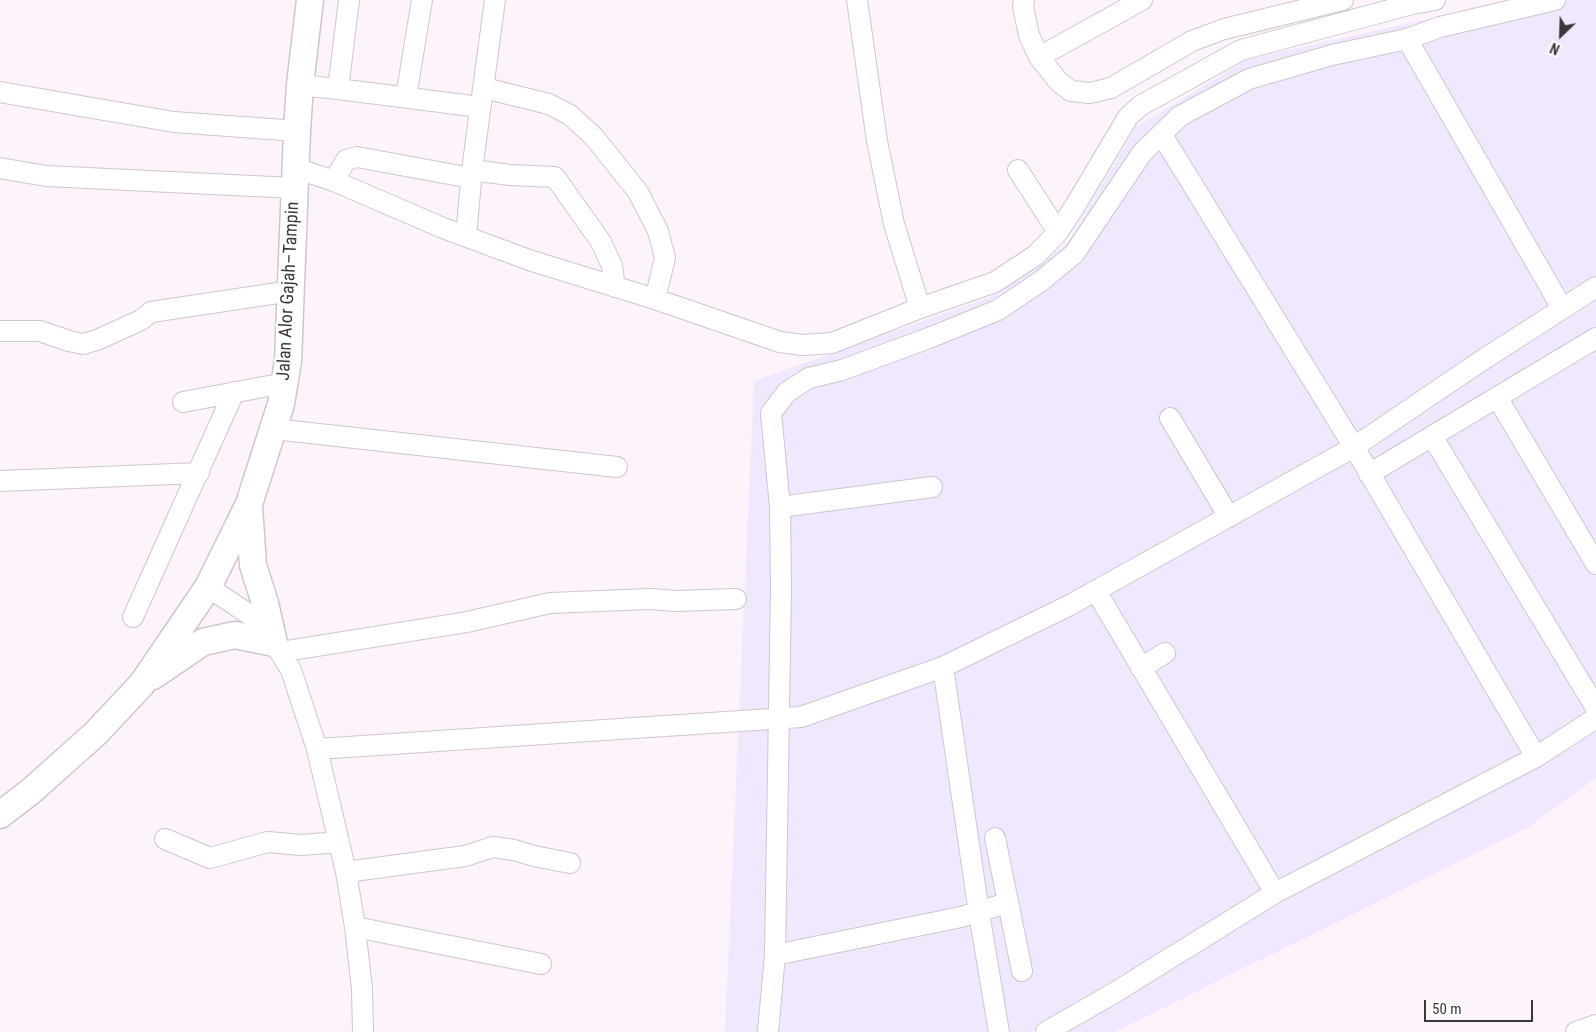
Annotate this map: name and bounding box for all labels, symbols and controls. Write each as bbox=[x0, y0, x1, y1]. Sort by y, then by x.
north arrow bbox=[1536, 10, 1586, 60]
text: N bbox=[1548, 40, 1562, 58]
street label: Jalan Alor Gajah–Tampin bbox=[274, 201, 304, 381]
scale bar bbox=[1426, 990, 1535, 1022]
text: 50 m bbox=[1432, 1000, 1462, 1018]

